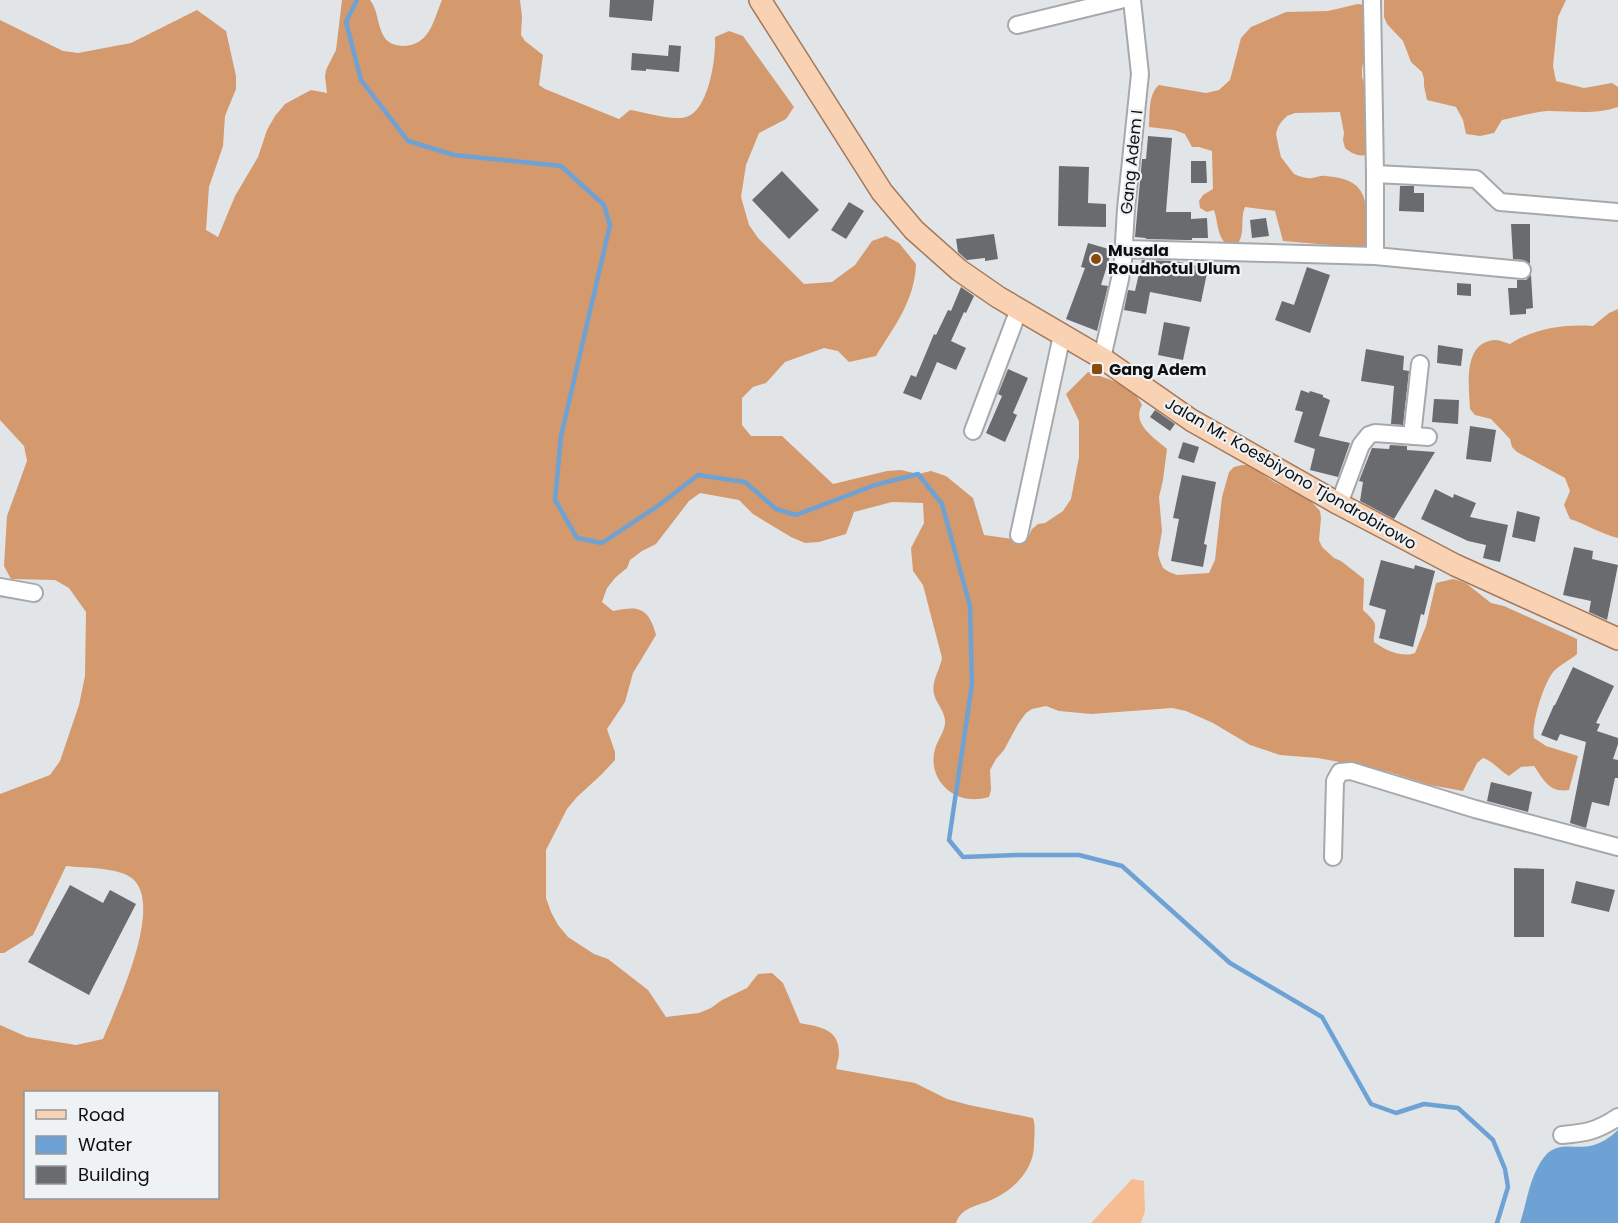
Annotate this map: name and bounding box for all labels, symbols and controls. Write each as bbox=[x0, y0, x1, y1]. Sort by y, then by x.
street label: Gang Adem I bbox=[1115, 109, 1148, 215]
place label: Musala Roudhotul Ulum bbox=[1108, 239, 1240, 280]
marker: Musala Roudhotul Ulum bbox=[1089, 252, 1103, 266]
place label: Gang Adem bbox=[1109, 358, 1207, 381]
marker: Gang Adem bbox=[1090, 362, 1104, 376]
street label: Jalan Mr. Koesbiyono Tjondrobirowo bbox=[1161, 392, 1421, 555]
legend bbox=[24, 1091, 219, 1199]
text: Road bbox=[78, 1102, 125, 1127]
text: Water bbox=[78, 1132, 132, 1157]
text: Building bbox=[78, 1162, 150, 1187]

